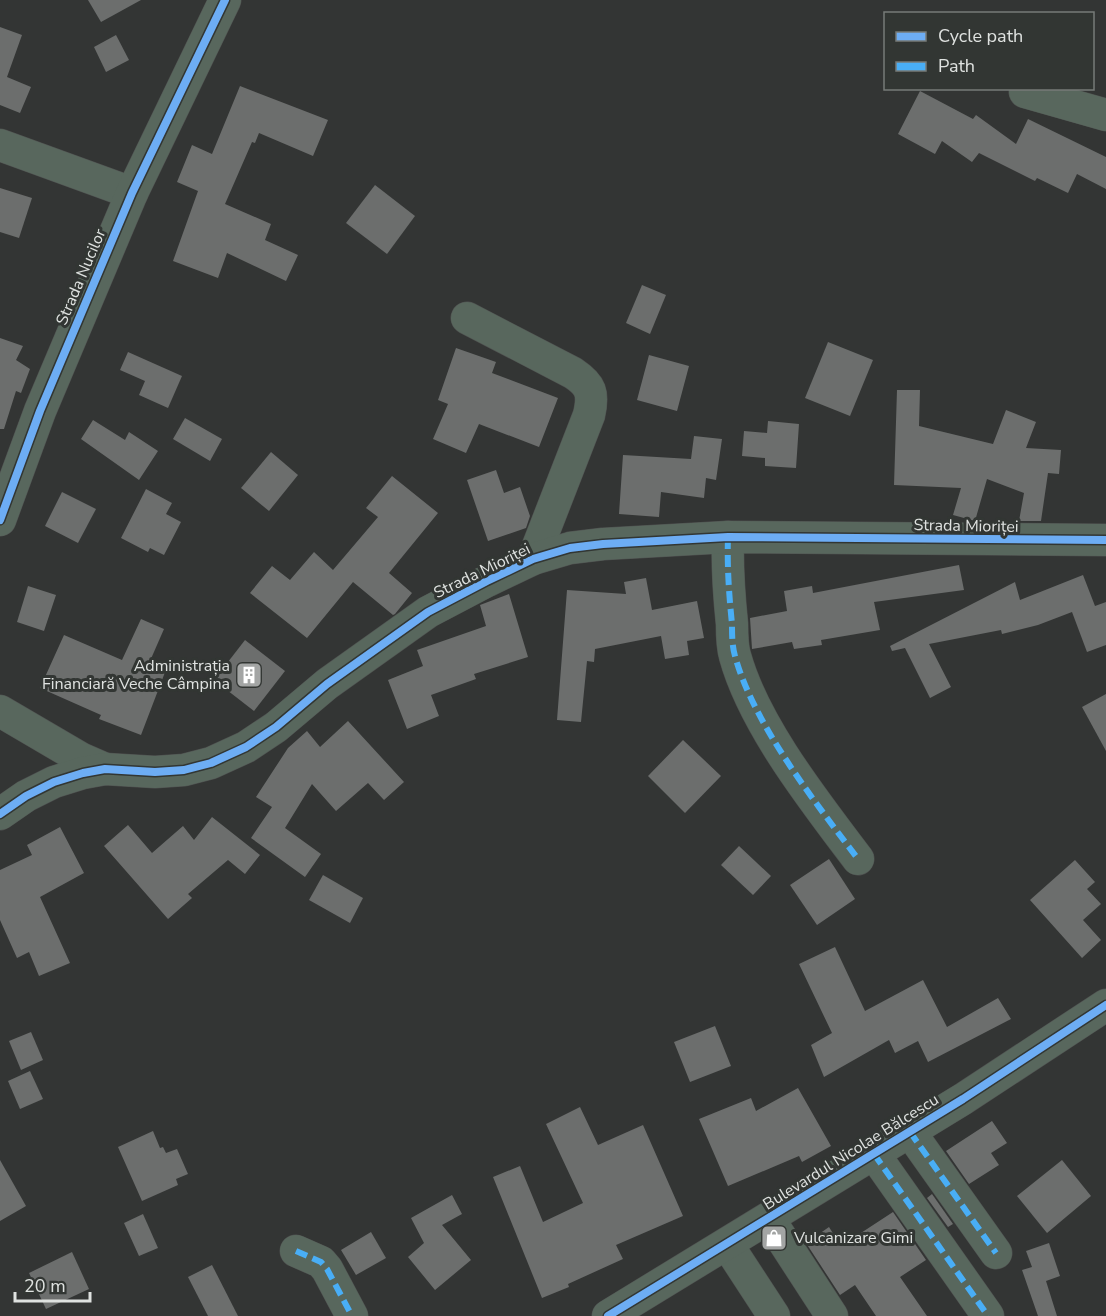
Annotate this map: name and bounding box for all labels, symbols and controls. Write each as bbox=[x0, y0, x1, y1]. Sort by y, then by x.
legend bbox=[884, 12, 1094, 90]
text: Cycle path bbox=[938, 24, 1023, 48]
text: Path bbox=[938, 54, 975, 78]
street label: Strada Nucilor bbox=[51, 225, 111, 329]
street label: Strada Mioriței bbox=[913, 514, 1019, 538]
street label: Strada Mioriței bbox=[430, 538, 534, 604]
place label: Administrația Financiară Veche Câmpina bbox=[42, 655, 230, 695]
building icon: Administrația Financiară Veche Câmpina bbox=[234, 660, 264, 690]
street label: Bulevardul Nicolae Bălcescu bbox=[759, 1089, 943, 1215]
shop icon: Vulcanizare Gimi bbox=[759, 1223, 789, 1253]
place label: Vulcanizare Gimi bbox=[793, 1227, 913, 1249]
scale bar bbox=[15, 1265, 90, 1303]
text: 20 m bbox=[24, 1274, 66, 1298]

